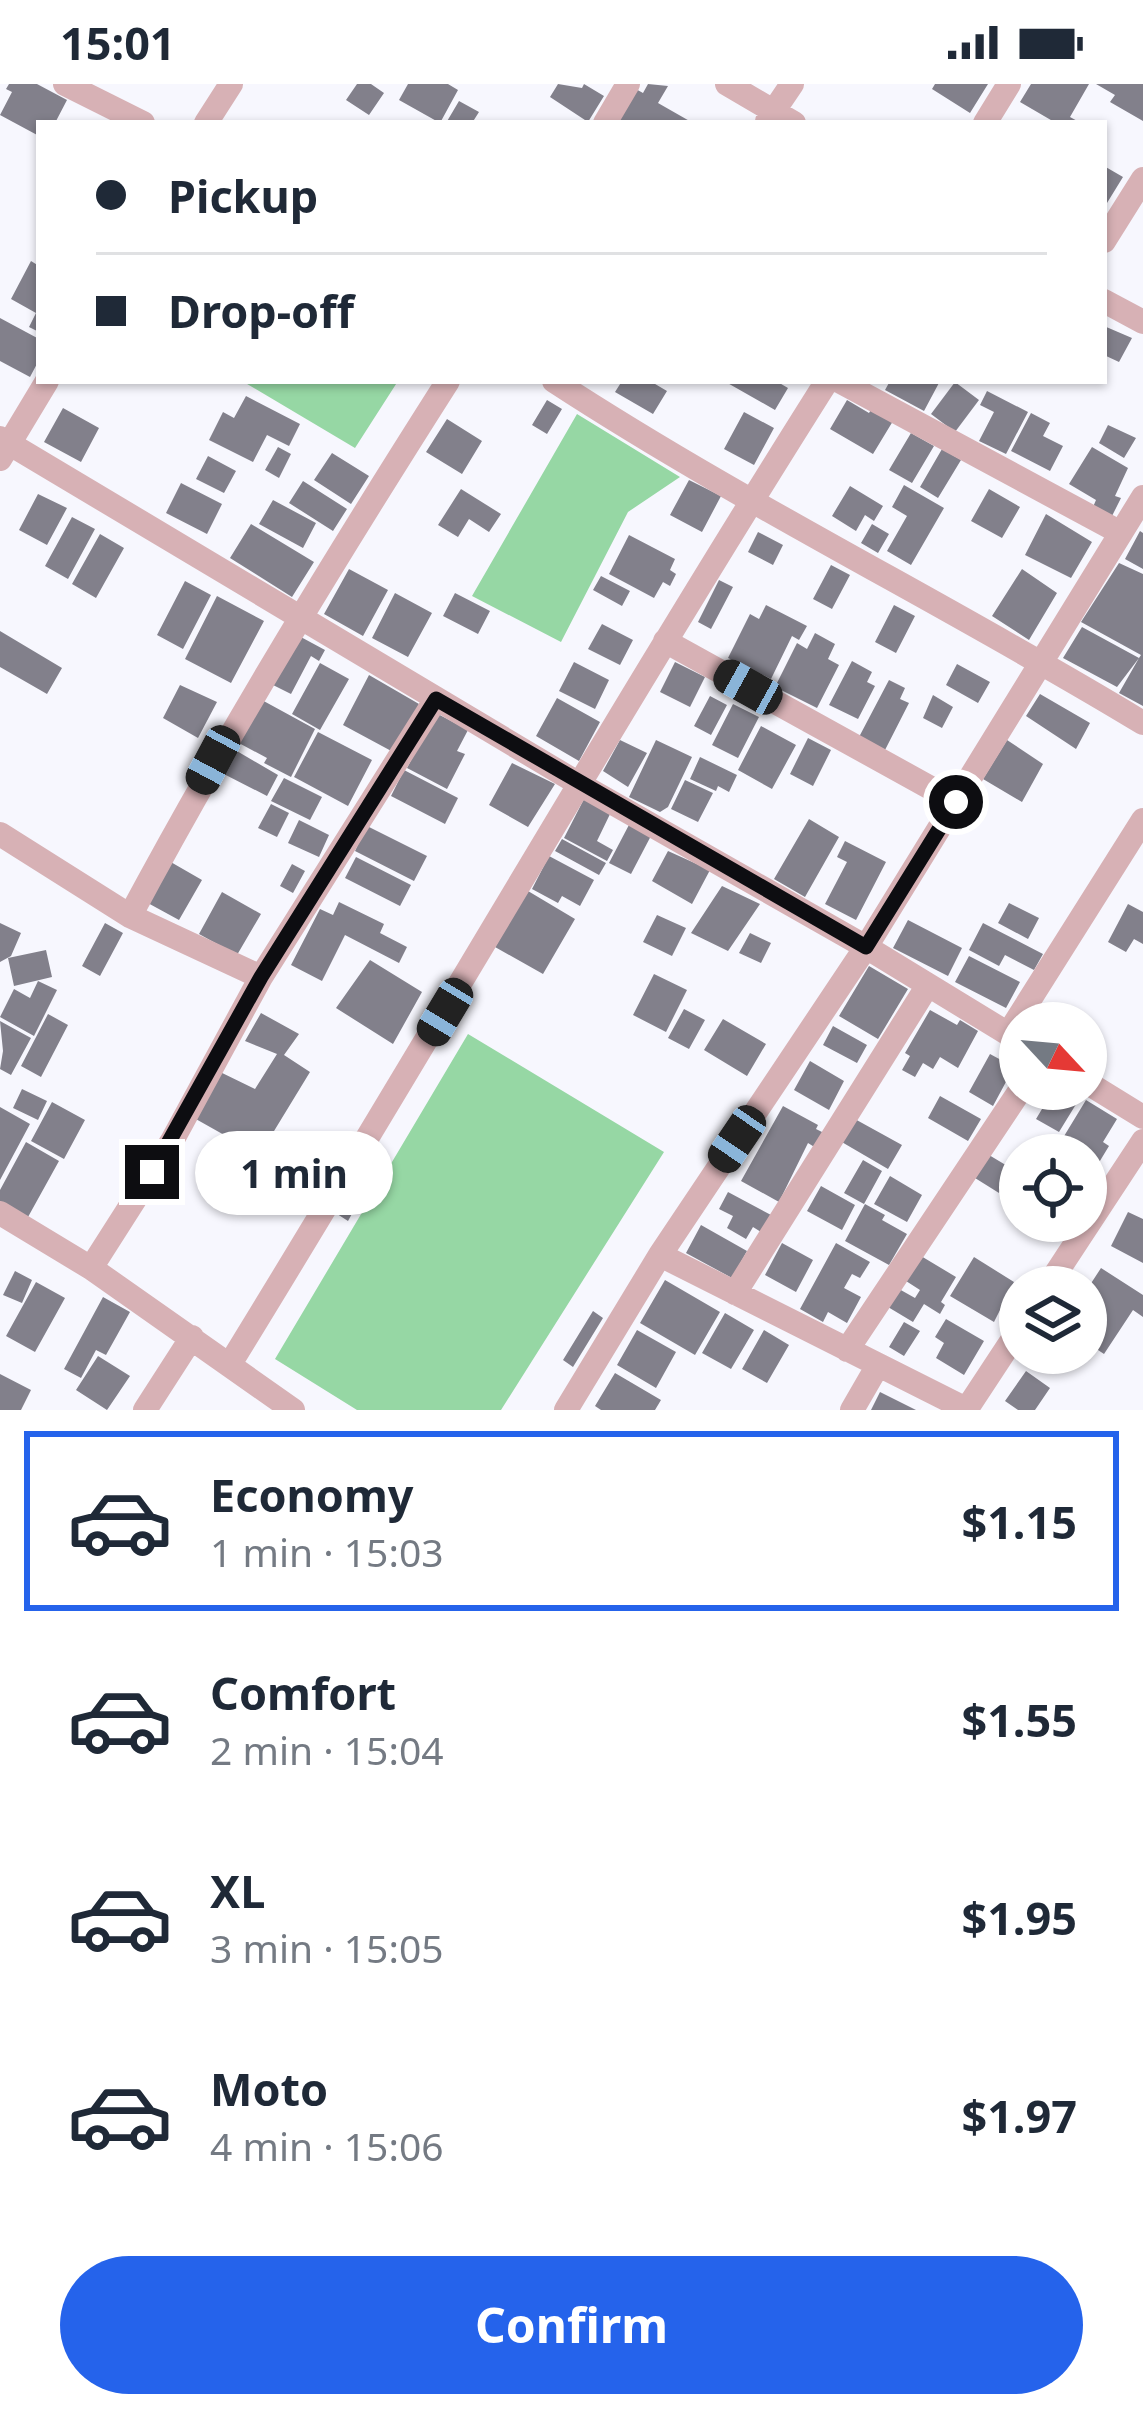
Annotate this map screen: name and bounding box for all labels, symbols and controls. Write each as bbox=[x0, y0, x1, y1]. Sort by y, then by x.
text: 15:01 bbox=[60, 12, 176, 73]
text: Pickup bbox=[168, 165, 318, 226]
text: Drop-off bbox=[168, 280, 354, 341]
car bbox=[708, 654, 788, 720]
car bbox=[180, 720, 246, 800]
route start bbox=[929, 775, 983, 829]
car bbox=[411, 972, 479, 1052]
north arrow bbox=[999, 1002, 1107, 1110]
map controls bbox=[999, 1002, 1107, 1374]
car bbox=[702, 1099, 772, 1179]
callout: 1 min bbox=[194, 1130, 392, 1214]
button: locate bbox=[999, 1134, 1107, 1242]
route end bbox=[125, 1145, 179, 1199]
text: 1 min bbox=[240, 1146, 348, 1199]
button: layers bbox=[999, 1266, 1107, 1374]
text: Economy bbox=[210, 1464, 414, 1525]
icon: car bbox=[66, 1467, 174, 1575]
text: $1.15 bbox=[961, 1491, 1077, 1552]
text: 1 min · 15:03 bbox=[210, 1525, 444, 1578]
text: Comfort bbox=[210, 1662, 396, 1723]
icon: car bbox=[66, 1665, 174, 1773]
text: $1.55 bbox=[961, 1689, 1077, 1750]
text: 2 min · 15:04 bbox=[210, 1723, 444, 1776]
text: XL bbox=[210, 1860, 265, 1921]
icon: car bbox=[66, 1863, 174, 1971]
text: $1.95 bbox=[961, 1887, 1077, 1948]
text: 3 min · 15:05 bbox=[210, 1921, 444, 1974]
text: Moto bbox=[210, 2058, 328, 2119]
icon: car bbox=[66, 2061, 174, 2169]
text: $1.97 bbox=[961, 2085, 1077, 2146]
text: 4 min · 15:06 bbox=[210, 2119, 444, 2172]
button: Confirm bbox=[60, 2256, 1083, 2394]

